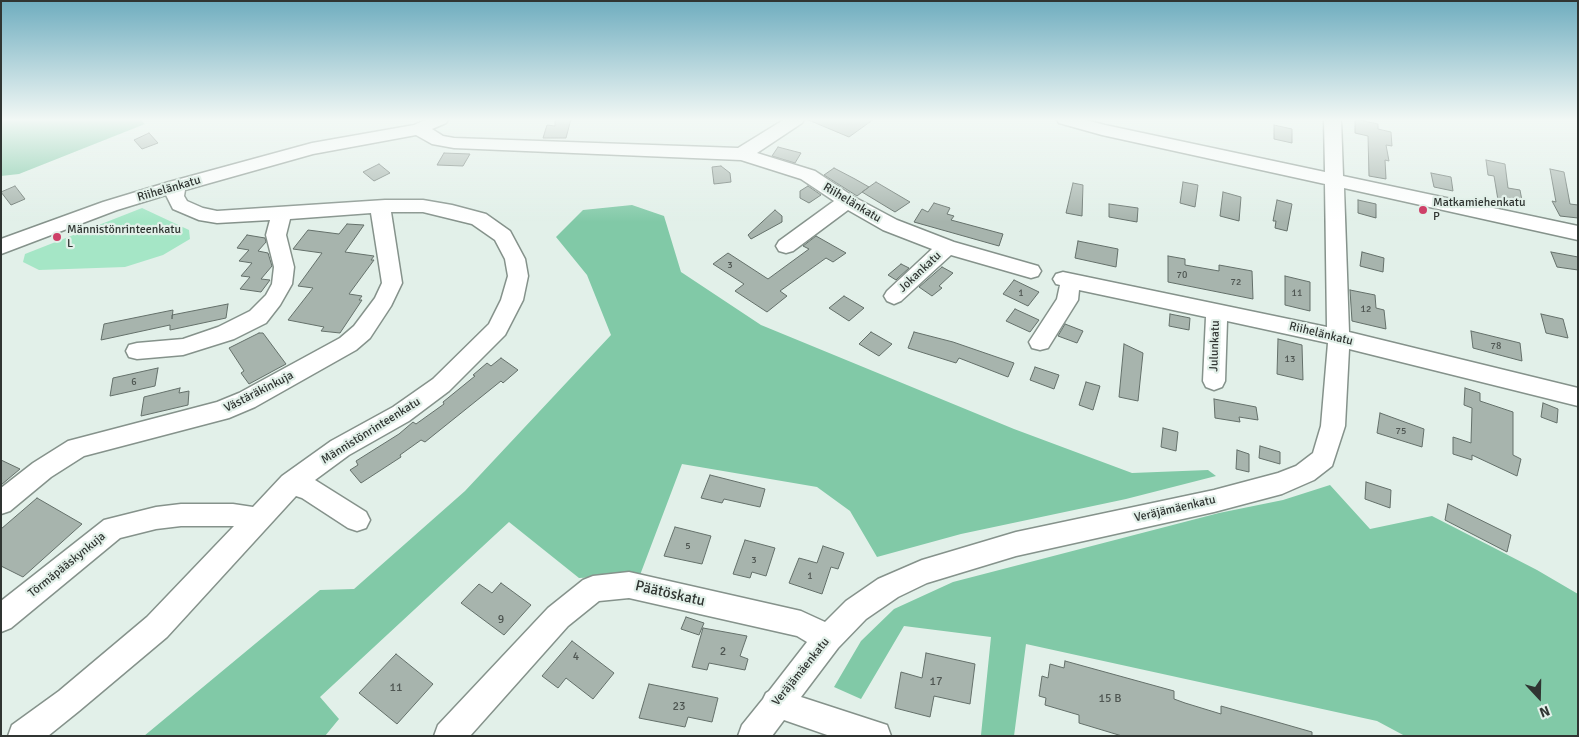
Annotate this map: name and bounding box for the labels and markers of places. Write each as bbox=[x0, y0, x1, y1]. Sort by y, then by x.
place label: Matkamiehenkatu P bbox=[1433, 196, 1526, 224]
marker: Matkamiehenkatu P bbox=[1417, 204, 1429, 216]
place label: Männistönrinteenkatu L bbox=[67, 223, 181, 251]
marker: Männistönrinteenkatu L bbox=[51, 231, 63, 243]

